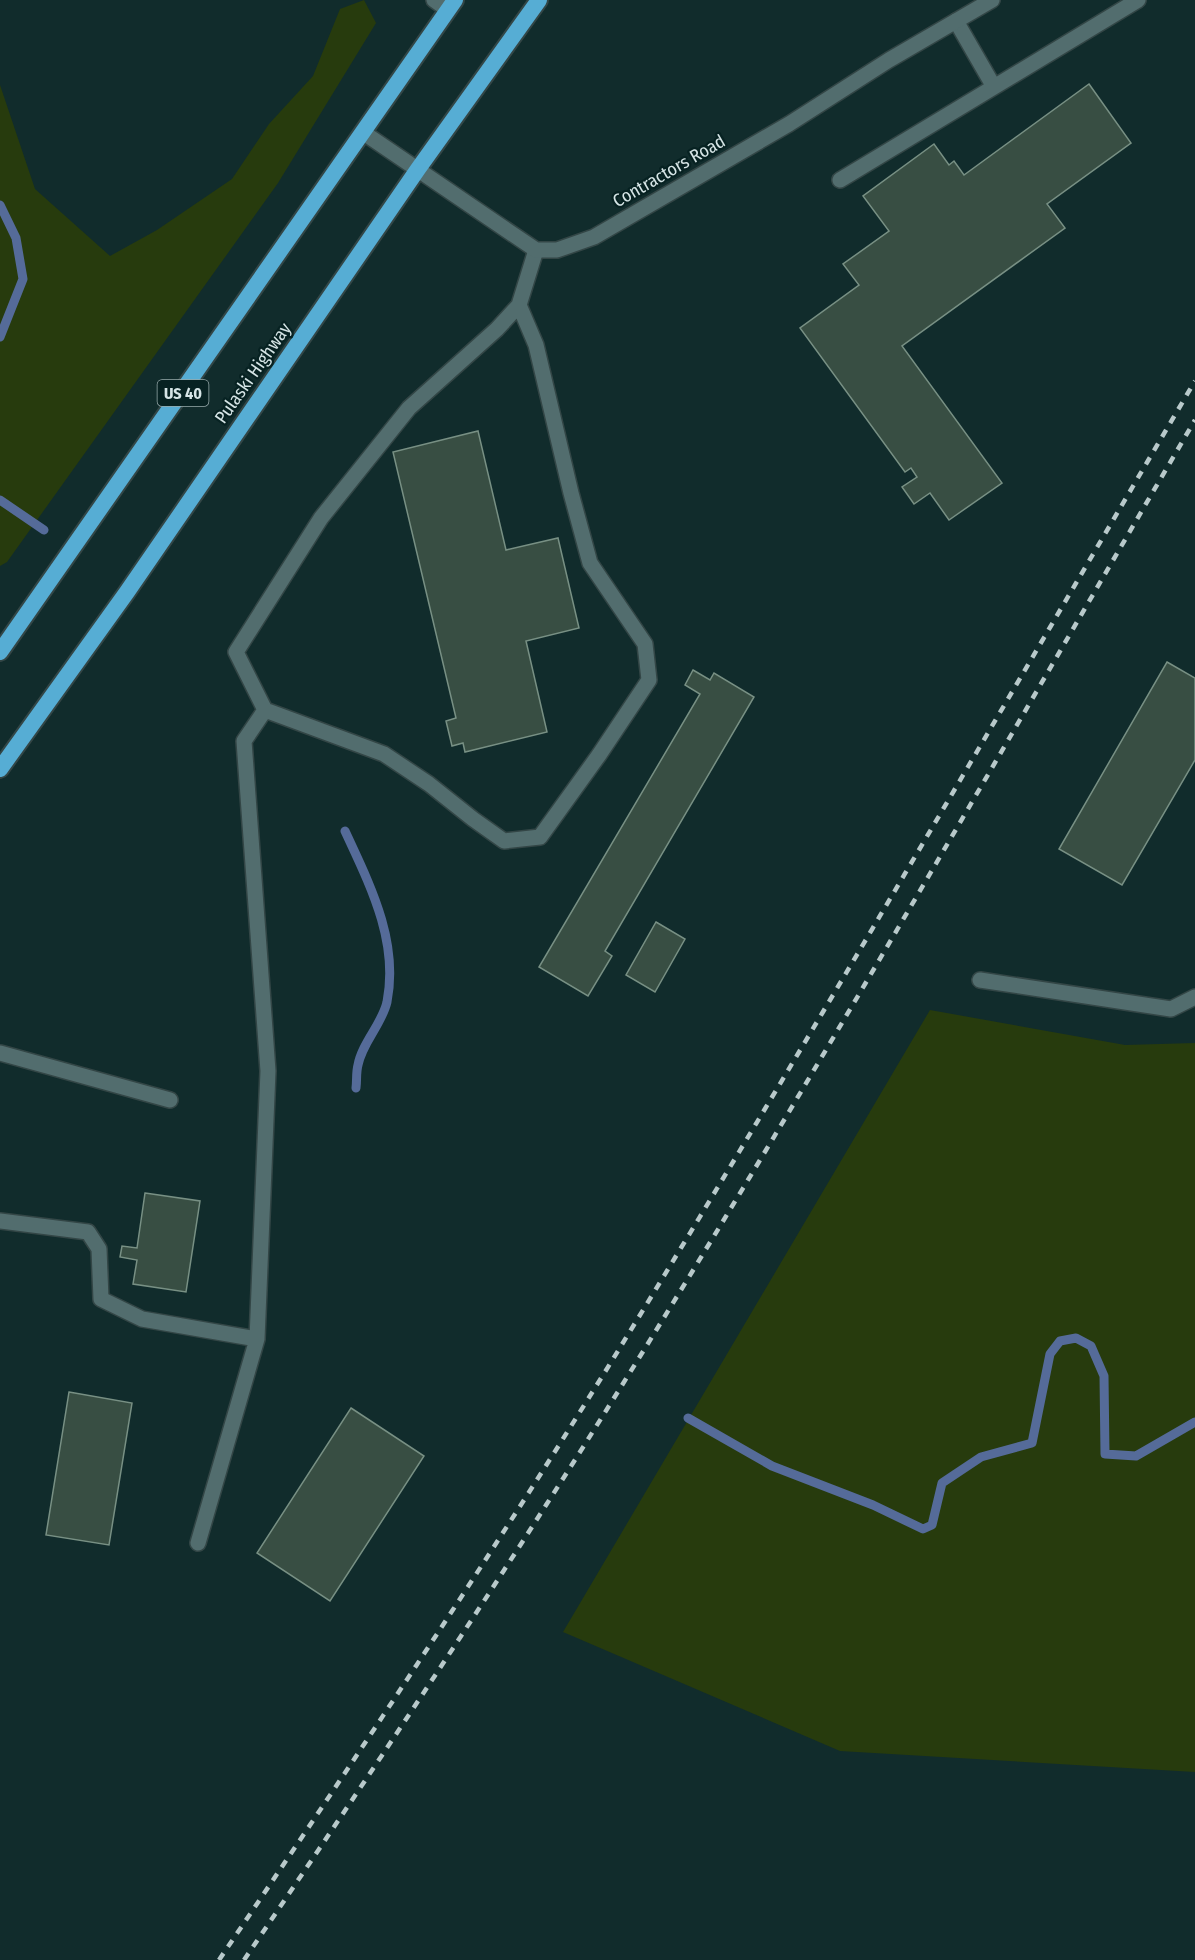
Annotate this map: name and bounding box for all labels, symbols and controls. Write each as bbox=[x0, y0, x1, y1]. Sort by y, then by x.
street label: Contractors Road bbox=[609, 130, 729, 212]
street label: Pulaski Highway bbox=[210, 318, 296, 428]
road number: US 40 bbox=[158, 380, 208, 406]

